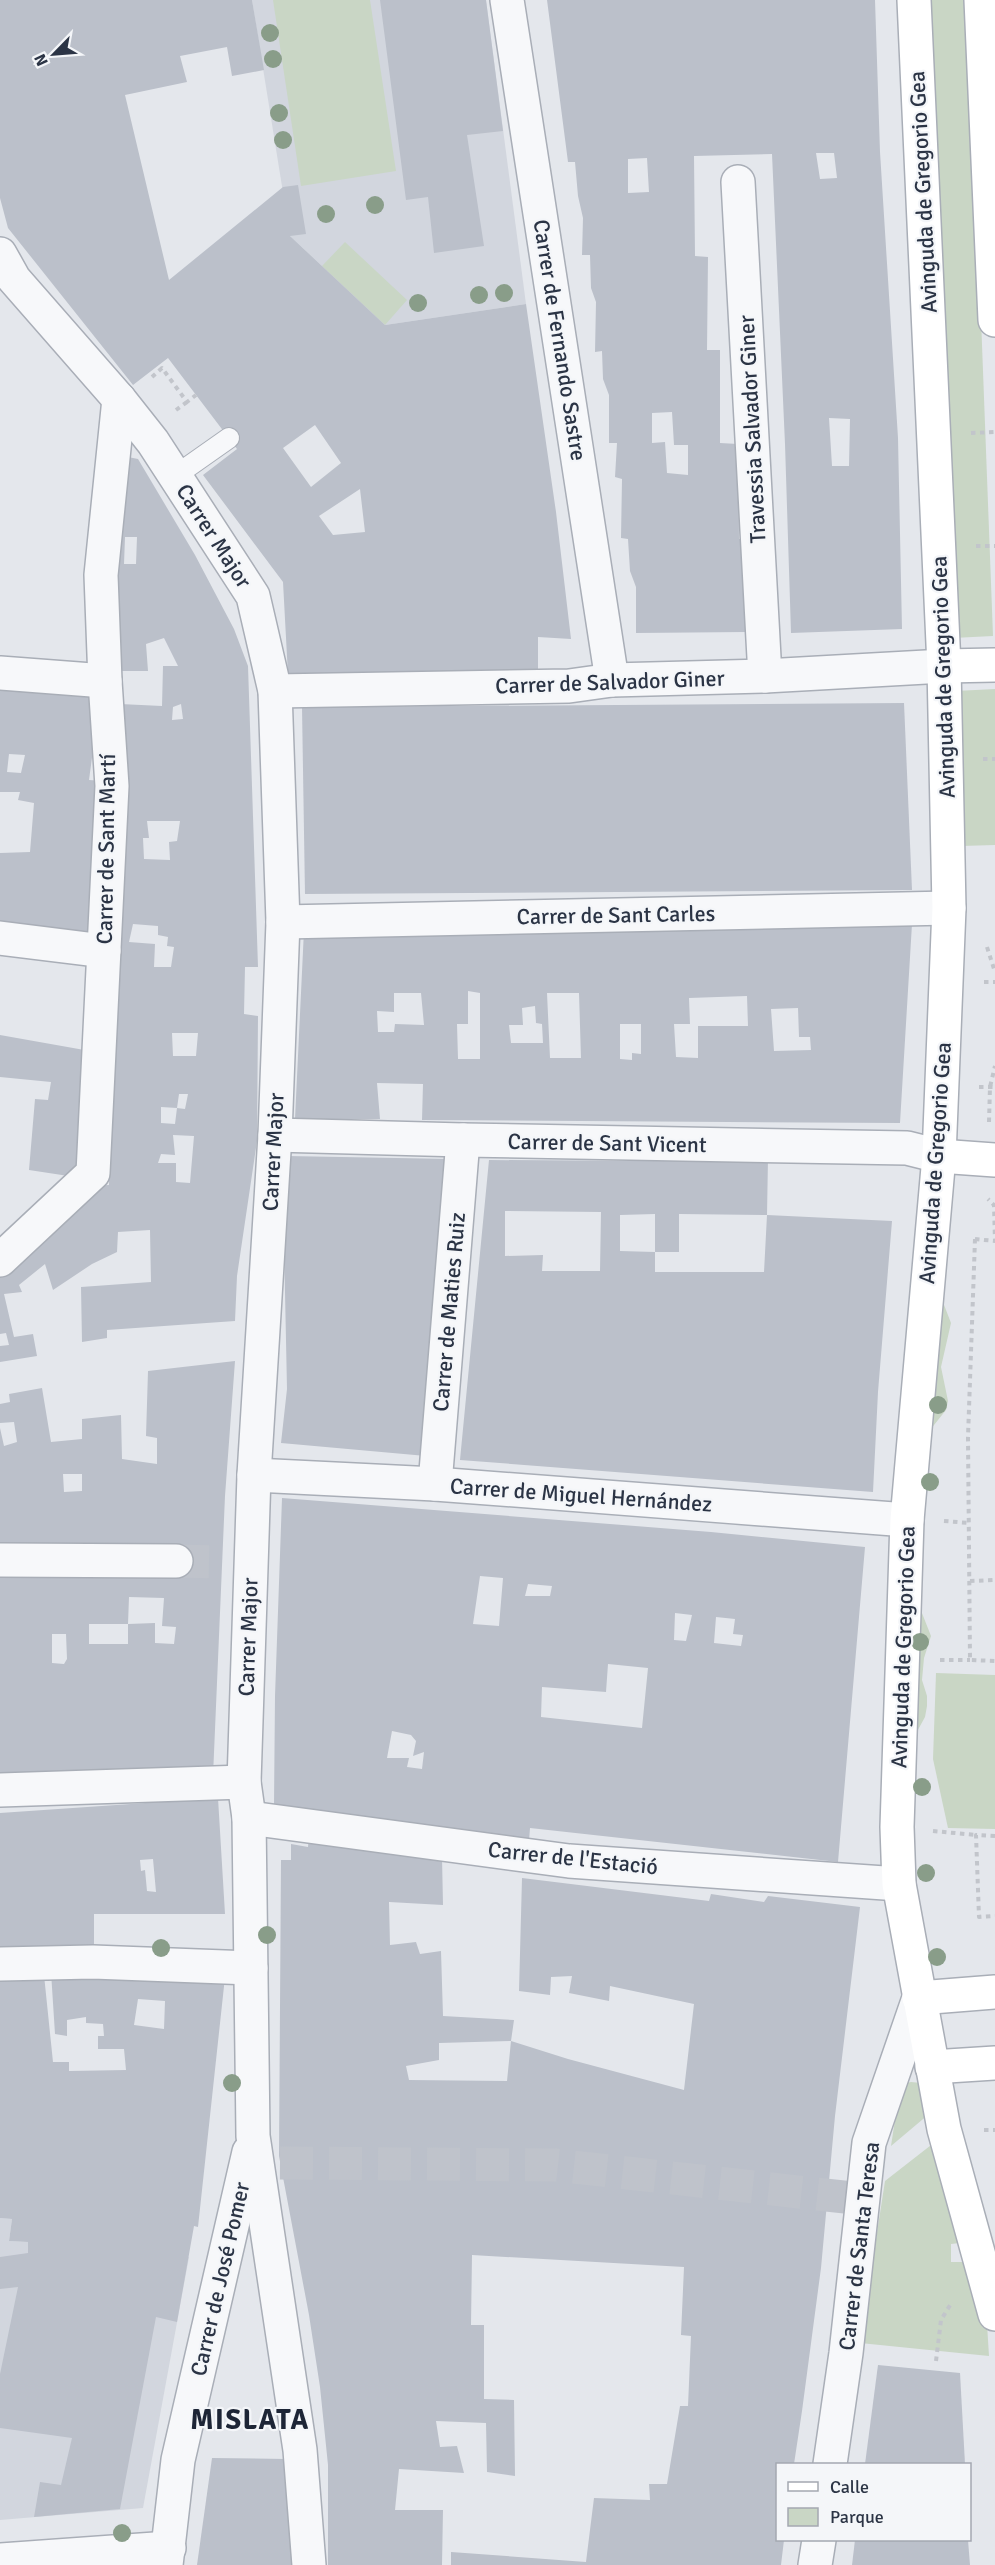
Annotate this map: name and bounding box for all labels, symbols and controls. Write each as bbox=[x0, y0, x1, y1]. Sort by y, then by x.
north arrow bbox=[24, 24, 84, 84]
text: N bbox=[30, 51, 53, 69]
street label: Avinguda de Gregorio Gea bbox=[903, 70, 943, 314]
street label: Carrer de Fernando Sastre bbox=[528, 217, 592, 463]
street label: Travessia Salvador Giner bbox=[733, 314, 771, 544]
street label: Carrer Major bbox=[170, 479, 258, 593]
street label: Avinguda de Gregorio Gea bbox=[925, 555, 961, 799]
street label: Carrer de Salvador Giner bbox=[495, 665, 725, 699]
street label: Carrer de Sant Martí bbox=[91, 753, 121, 945]
street label: Carrer de Sant Carles bbox=[516, 900, 716, 930]
street label: Avinguda de Gregorio Gea bbox=[913, 1041, 957, 1285]
street label: Carrer Major bbox=[256, 1092, 290, 1212]
street label: Carrer de Sant Vicent bbox=[507, 1128, 707, 1158]
street label: Carrer de Maties Ruiz bbox=[427, 1211, 471, 1413]
street label: Carrer de Miguel Hernández bbox=[449, 1472, 713, 1518]
street label: Avinguda de Gregorio Gea bbox=[885, 1525, 921, 1769]
street label: Carrer Major bbox=[232, 1577, 264, 1697]
street label: Carrer de l'Estació bbox=[487, 1836, 659, 1880]
street label: Carrer de Santa Teresa bbox=[833, 2140, 885, 2352]
street label: Carrer de José Pomer bbox=[185, 2179, 255, 2379]
district label: MISLATA bbox=[190, 2403, 310, 2437]
legend bbox=[776, 2463, 971, 2541]
text: Calle bbox=[830, 2476, 869, 2498]
text: Parque bbox=[830, 2506, 884, 2528]

